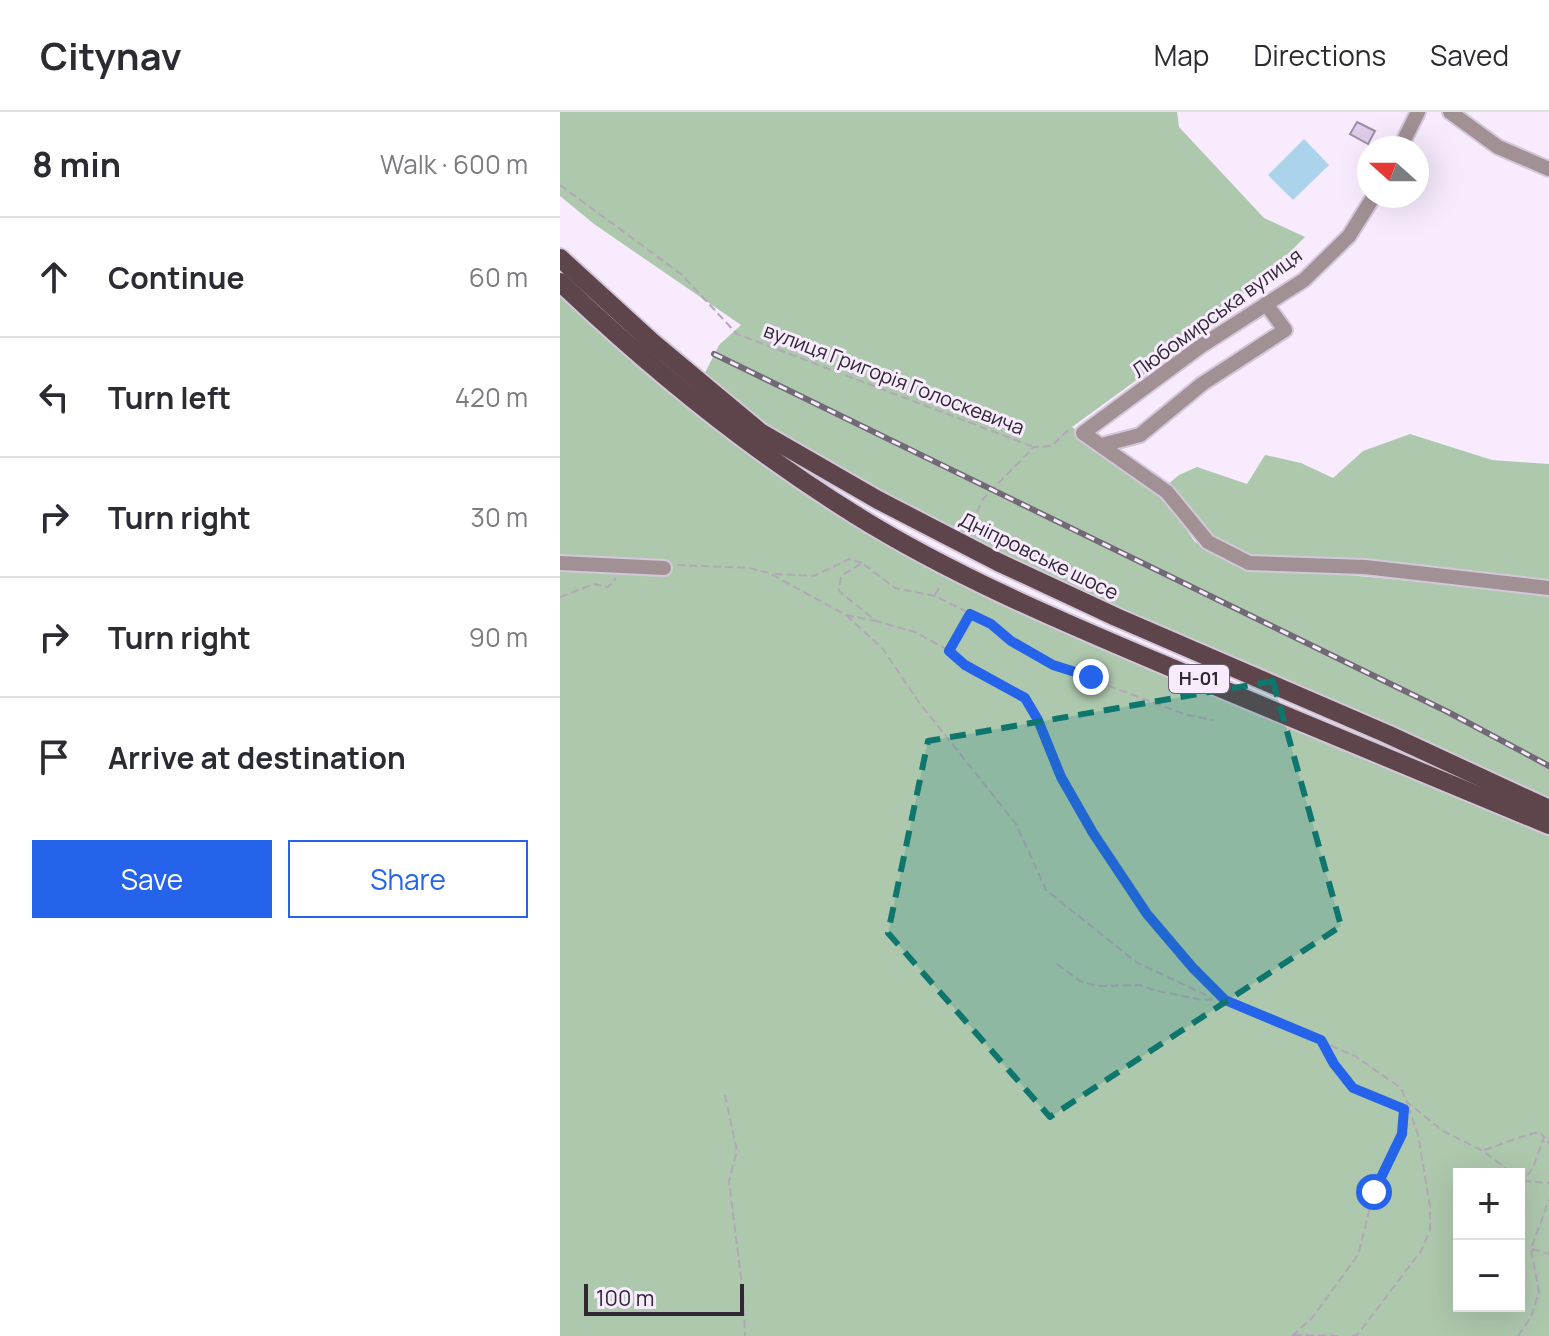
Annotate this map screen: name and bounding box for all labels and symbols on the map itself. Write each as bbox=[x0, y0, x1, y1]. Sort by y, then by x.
north arrow bbox=[1357, 136, 1429, 208]
street label: Любомирська вулиця bbox=[1126, 242, 1307, 384]
street label: вулиця Григорія Голоскевича bbox=[760, 316, 1028, 441]
street label: Дніпровське шосе bbox=[955, 505, 1123, 606]
route end bbox=[1073, 659, 1109, 695]
road number: Н-01 bbox=[1169, 665, 1229, 693]
route start bbox=[1356, 1174, 1392, 1210]
scale bar bbox=[584, 1280, 744, 1316]

